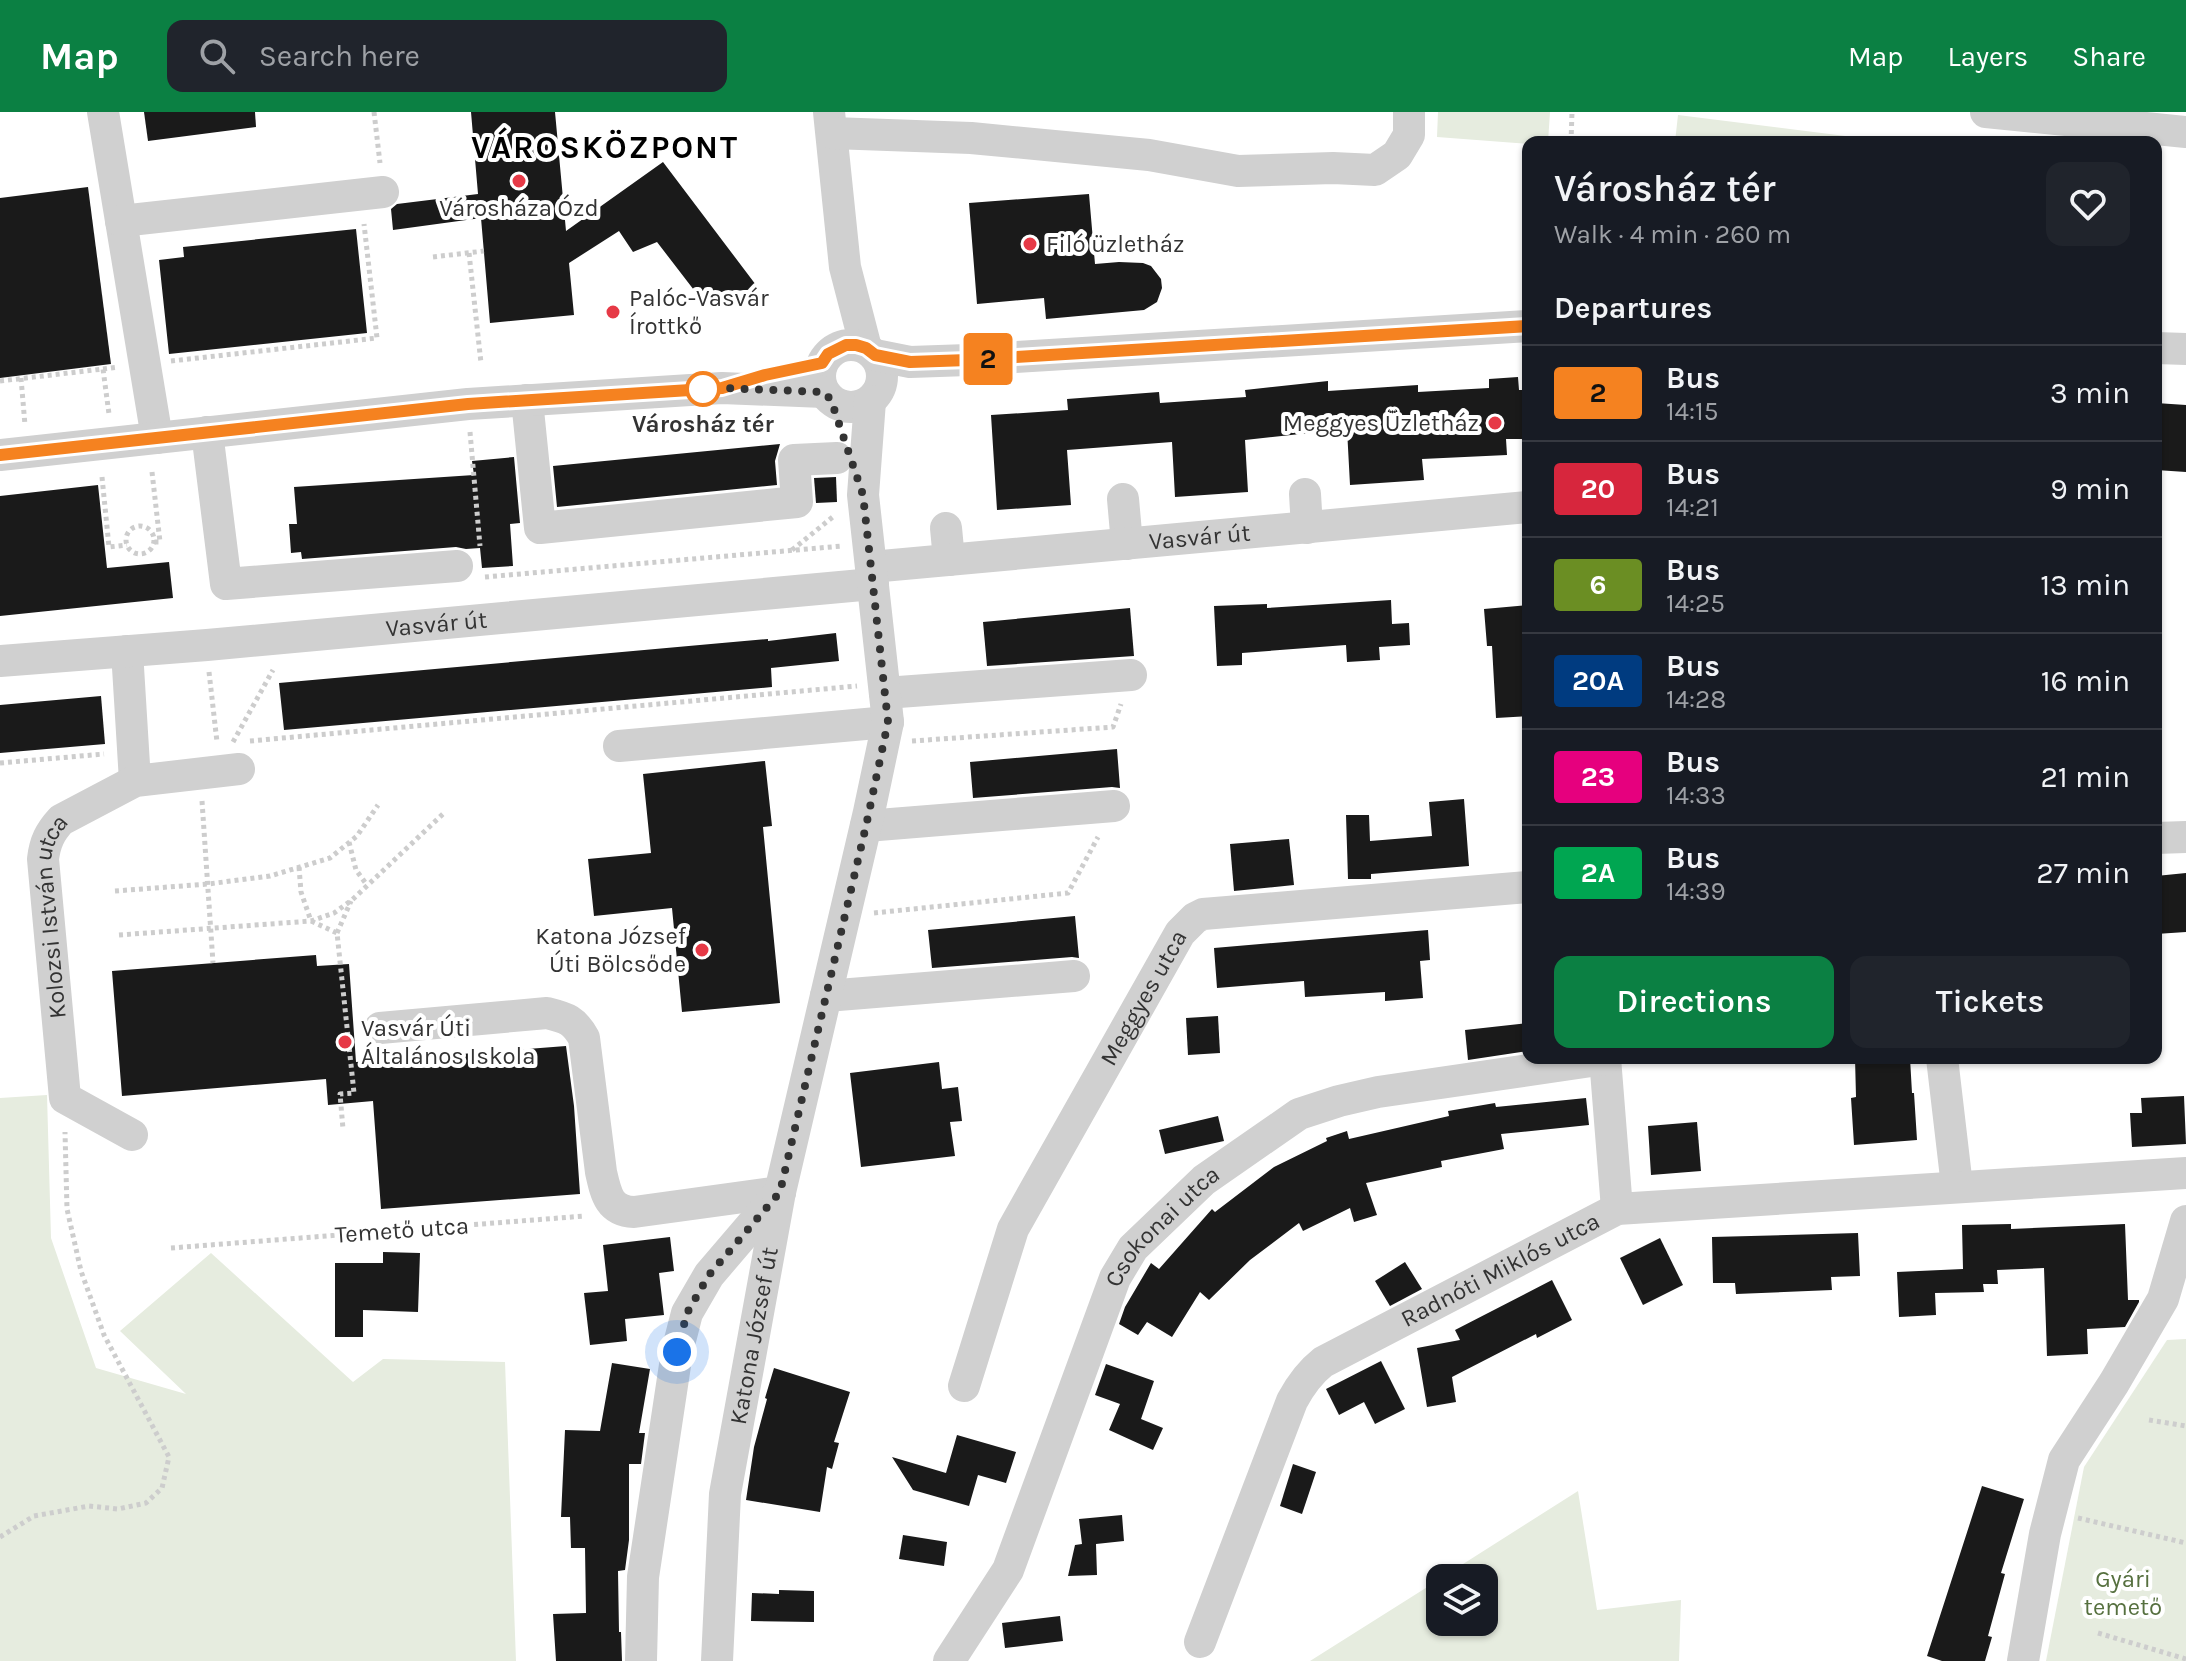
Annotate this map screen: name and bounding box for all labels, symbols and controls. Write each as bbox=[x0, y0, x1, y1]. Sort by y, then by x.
search box bbox=[167, 20, 727, 92]
text: Map bbox=[40, 34, 119, 79]
icon: search bbox=[195, 34, 239, 78]
text: Search here bbox=[259, 38, 420, 74]
text: Map bbox=[1848, 40, 1903, 73]
text: Layers bbox=[1947, 40, 2028, 73]
text: Share bbox=[2072, 40, 2146, 73]
district label: VÁROSKÖZPONT bbox=[471, 127, 739, 166]
button: heart bbox=[2046, 162, 2130, 246]
text: Városház tér bbox=[1554, 166, 1776, 211]
marker: Városháza Ózd bbox=[510, 172, 528, 190]
place label: Városháza Ózd bbox=[439, 194, 599, 222]
text: Walk · 4 min · 260 m bbox=[1554, 219, 1791, 250]
place label: Filó üzletház bbox=[1046, 230, 1184, 258]
marker: Filó üzletház bbox=[1021, 235, 1039, 253]
place label: Palóc-Vasvár Írottkő bbox=[629, 284, 769, 340]
text: Departures bbox=[1554, 290, 1712, 326]
marker: Palóc-Vasvár Írottkő bbox=[604, 303, 622, 321]
line badge: 2 bbox=[962, 333, 1014, 385]
text: 2 bbox=[980, 342, 996, 375]
text: Bus bbox=[1666, 360, 1720, 396]
marker: Városház tér bbox=[686, 372, 720, 406]
text: 3 min bbox=[2050, 375, 2130, 411]
text: 2 bbox=[1590, 376, 1606, 409]
text: 14:15 bbox=[1666, 396, 1718, 427]
place label: Meggyes Üzletház bbox=[1283, 409, 1479, 437]
place label: Városház tér bbox=[632, 410, 774, 438]
marker: Meggyes Üzletház bbox=[1486, 414, 1504, 432]
text: Bus bbox=[1666, 456, 1720, 492]
text: 9 min bbox=[2050, 471, 2130, 507]
text: 20 bbox=[1581, 472, 1615, 505]
text: 14:21 bbox=[1666, 492, 1719, 523]
street label: Vasvár út bbox=[1148, 518, 1252, 556]
text: Bus bbox=[1666, 552, 1720, 588]
text: 13 min bbox=[2040, 567, 2130, 603]
text: 6 bbox=[1590, 568, 1607, 601]
text: 14:25 bbox=[1666, 588, 1725, 619]
street label: Vasvár út bbox=[384, 605, 488, 643]
text: Bus bbox=[1666, 648, 1720, 684]
text: 16 min bbox=[2041, 663, 2130, 699]
text: 20A bbox=[1572, 664, 1624, 697]
text: 14:28 bbox=[1666, 684, 1726, 715]
text: Bus bbox=[1666, 744, 1720, 780]
text: 21 min bbox=[2040, 759, 2130, 795]
text: 23 bbox=[1581, 760, 1615, 793]
text: 14:33 bbox=[1666, 780, 1726, 811]
street label: Kolozsi István utca bbox=[29, 808, 74, 1020]
text: Bus bbox=[1666, 840, 1720, 876]
text: 27 min bbox=[2036, 855, 2130, 891]
text: 2A bbox=[1581, 856, 1615, 889]
text: 14:39 bbox=[1666, 876, 1726, 907]
place label: Katona József Úti Bölcsőde bbox=[535, 922, 687, 978]
street label: Meggyes utca bbox=[1094, 925, 1193, 1070]
marker: Katona József Úti Bölcsőde bbox=[693, 941, 711, 959]
button: Directions bbox=[1554, 956, 1834, 1048]
button: Tickets bbox=[1850, 956, 2130, 1048]
place label: Vasvár Úti Általános Iskola bbox=[361, 1013, 536, 1070]
marker: Vasvár Úti Általános Iskola bbox=[336, 1033, 354, 1051]
street label: Csokonai utca bbox=[1099, 1160, 1225, 1290]
street label: Radnóti Miklós utca bbox=[1396, 1207, 1604, 1333]
street label: Temető utca bbox=[334, 1211, 470, 1249]
street label: Katona József út bbox=[724, 1245, 784, 1427]
your location bbox=[657, 1332, 697, 1372]
map controls bbox=[1426, 1564, 1498, 1636]
button: layers bbox=[1426, 1564, 1498, 1636]
park label: Gyári temető bbox=[2084, 1565, 2162, 1621]

